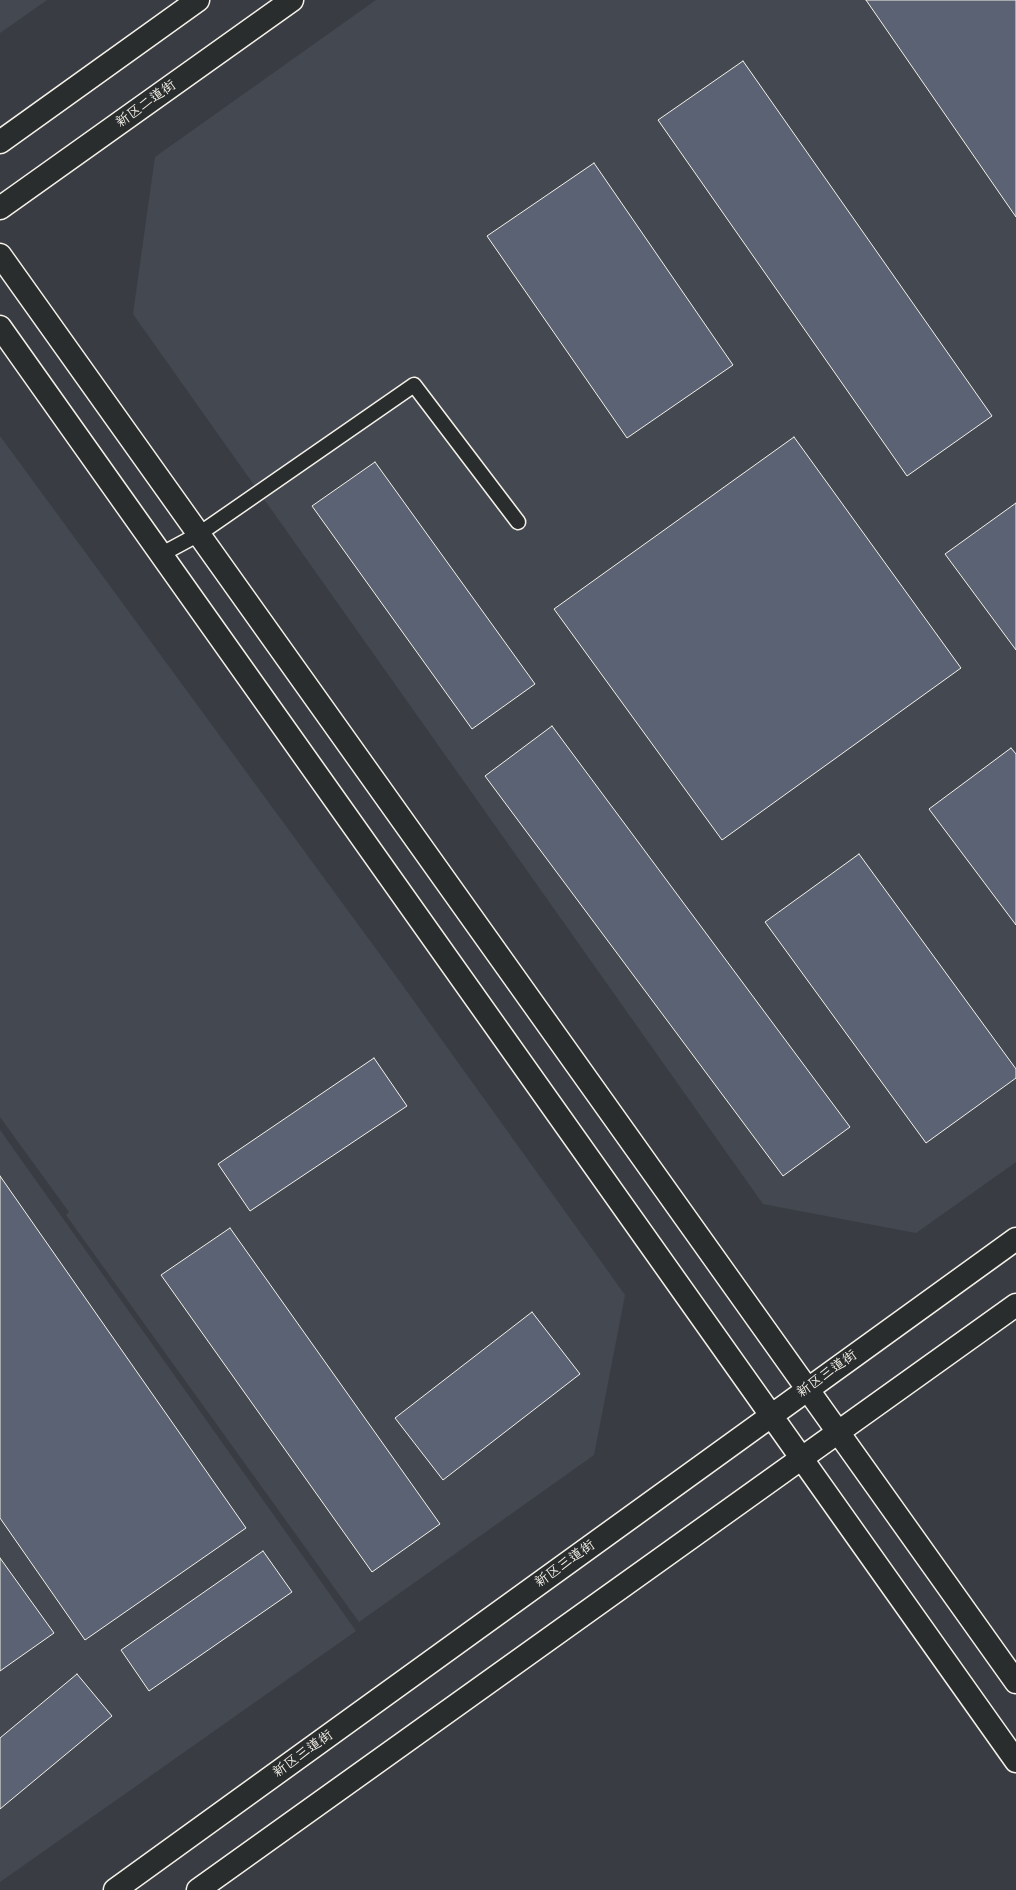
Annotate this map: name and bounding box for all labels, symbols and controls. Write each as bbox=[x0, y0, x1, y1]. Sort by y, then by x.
street label: 新区二道街 bbox=[113, 77, 179, 131]
street label: 新区三道街 bbox=[794, 1347, 860, 1401]
street label: 新区三道街 bbox=[532, 1537, 598, 1591]
street label: 新区三道街 bbox=[270, 1727, 336, 1781]

